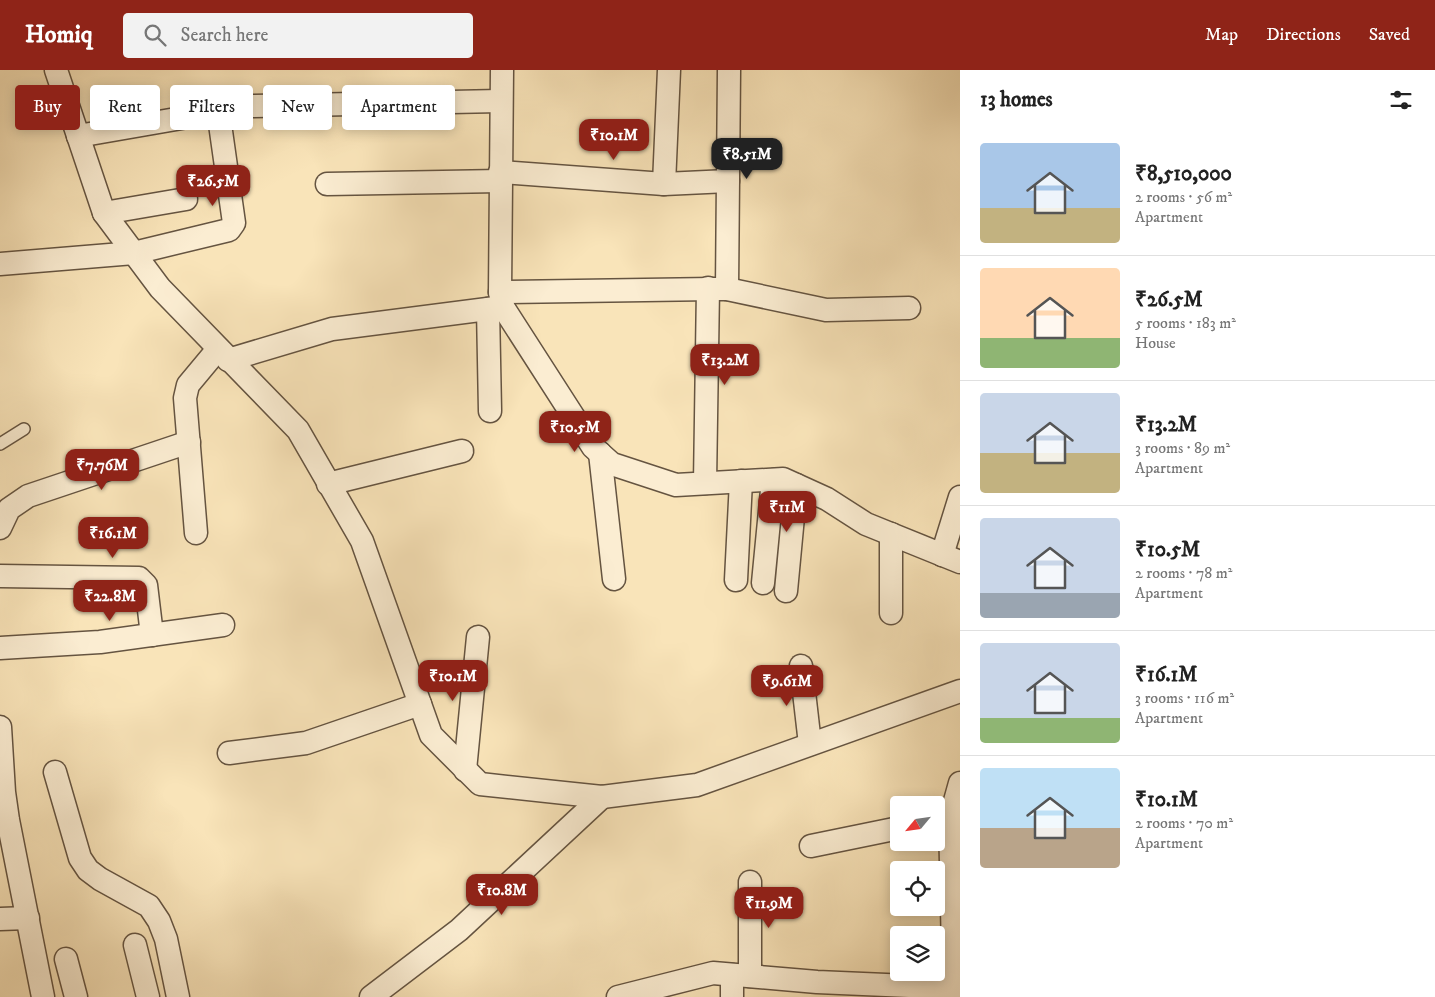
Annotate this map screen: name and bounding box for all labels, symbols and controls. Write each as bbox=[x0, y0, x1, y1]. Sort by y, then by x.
search box bbox=[123, 13, 473, 58]
text: Homiq bbox=[25, 20, 93, 50]
icon: search bbox=[141, 21, 169, 49]
text: Search here bbox=[181, 24, 268, 47]
text: Map bbox=[1205, 24, 1238, 46]
text: Directions bbox=[1266, 24, 1341, 46]
text: Saved bbox=[1369, 24, 1410, 46]
chip: Buy bbox=[15, 85, 80, 130]
chip: Rent bbox=[90, 85, 160, 130]
chip: Filters bbox=[170, 85, 253, 130]
chip: New bbox=[263, 85, 332, 130]
chip: Apartment bbox=[342, 85, 455, 130]
icon: filters bbox=[1387, 86, 1415, 114]
text: 13 homes bbox=[980, 87, 1053, 113]
pin: ₹10.1M bbox=[573, 118, 655, 161]
text: ₹10.1M bbox=[590, 125, 638, 145]
pin: ₹8.51M bbox=[706, 138, 788, 180]
text: ₹8.51M bbox=[722, 144, 772, 164]
text: ₹8,510,000 bbox=[1135, 161, 1232, 187]
icon: home bbox=[1020, 163, 1080, 223]
pin: ₹26.5M bbox=[172, 164, 254, 207]
text: ₹26.5M bbox=[187, 171, 239, 191]
text: 2 rooms · 56 m² bbox=[1135, 187, 1232, 207]
text: Apartment bbox=[1135, 207, 1203, 227]
text: ₹26.5M bbox=[1135, 287, 1203, 313]
icon: home bbox=[1020, 288, 1080, 348]
text: 5 rooms · 183 m² bbox=[1135, 313, 1236, 333]
text: House bbox=[1135, 333, 1176, 353]
pin: ₹13.2M bbox=[684, 344, 766, 386]
text: ₹13.2M bbox=[701, 350, 749, 370]
pin: ₹10.5M bbox=[534, 410, 616, 453]
text: ₹13.2M bbox=[1135, 412, 1197, 438]
icon: home bbox=[1020, 413, 1080, 473]
text: ₹10.5M bbox=[550, 417, 600, 437]
text: 3 rooms · 89 m² bbox=[1135, 438, 1230, 458]
pin: ₹7.76M bbox=[61, 448, 143, 491]
text: ₹7.76M bbox=[76, 455, 128, 475]
text: Apartment bbox=[1135, 458, 1203, 478]
pin: ₹11M bbox=[757, 490, 817, 533]
text: ₹11M bbox=[769, 497, 805, 517]
pin: ₹16.1M bbox=[72, 516, 154, 559]
text: ₹16.1M bbox=[89, 523, 137, 543]
text: ₹10.5M bbox=[1135, 537, 1200, 563]
icon: home bbox=[1020, 538, 1080, 598]
text: 2 rooms · 78 m² bbox=[1135, 563, 1232, 583]
pin: ₹22.8M bbox=[69, 580, 151, 622]
text: Apartment bbox=[1135, 583, 1203, 603]
text: ₹22.8M bbox=[84, 586, 136, 606]
pin: ₹10.1M bbox=[412, 660, 494, 702]
text: ₹16.1M bbox=[1135, 662, 1197, 688]
icon: home bbox=[1020, 663, 1080, 723]
pin: ₹9.61M bbox=[746, 664, 828, 707]
text: ₹10.1M bbox=[429, 666, 477, 686]
text: ₹9.61M bbox=[762, 671, 812, 691]
text: 3 rooms · 116 m² bbox=[1135, 688, 1234, 708]
text: Apartment bbox=[1135, 708, 1203, 728]
text: ₹10.1M bbox=[1135, 787, 1198, 813]
icon: home bbox=[1020, 788, 1080, 848]
north arrow bbox=[890, 796, 945, 851]
map controls bbox=[890, 796, 945, 981]
text: 2 rooms · 70 m² bbox=[1135, 813, 1233, 833]
text: Apartment bbox=[1135, 833, 1203, 853]
button: locate bbox=[890, 861, 945, 916]
pin: ₹10.8M bbox=[461, 874, 543, 916]
text: ₹10.8M bbox=[477, 880, 527, 900]
pin: ₹11.9M bbox=[728, 886, 810, 929]
text: ₹11.9M bbox=[745, 893, 793, 913]
button: layers bbox=[890, 926, 945, 981]

